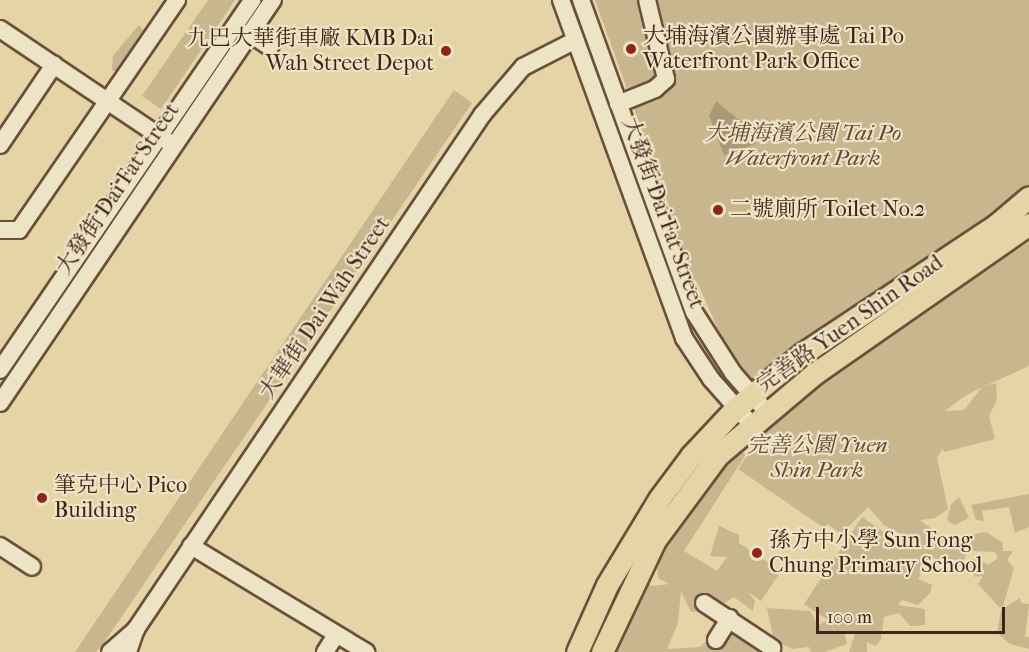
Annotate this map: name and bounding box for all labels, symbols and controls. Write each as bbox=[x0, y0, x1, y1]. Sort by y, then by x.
place label: 大埔海濱公園辦事處 Tai Po Waterfront Park Office bbox=[643, 23, 904, 74]
place label: 九巴大華街車廠 KMB Dai Wah Street Depot bbox=[187, 25, 434, 76]
marker: 大埔海濱公園辦事處 Tai Po Waterfront Park Office bbox=[624, 42, 638, 56]
marker: 九巴大華街車廠 KMB Dai Wah Street Depot bbox=[439, 44, 453, 58]
street label: 大發街 Dai Fat Street bbox=[51, 98, 185, 280]
street label: 大發街 Dai Fat Street bbox=[616, 114, 710, 312]
park label: 大埔海濱公園 Tai Po Waterfront Park bbox=[705, 120, 901, 172]
place label: 二號廁所 Toilet No.2 bbox=[730, 197, 925, 223]
marker: 二號廁所 Toilet No.2 bbox=[711, 203, 725, 217]
street label: 大華街 Dai Wah Street bbox=[254, 212, 396, 404]
street label: 完善路 Yuen Shin Road bbox=[752, 250, 948, 398]
park label: 完善公園 Yuen Shin Park bbox=[746, 432, 888, 484]
place label: 筆克中心 Pico Building bbox=[54, 472, 187, 524]
marker: 筆克中心 Pico Building bbox=[35, 491, 49, 505]
place label: 孫方中小學 Sun Fong Chung Primary School bbox=[769, 527, 982, 578]
marker: 孫方中小學 Sun Fong Chung Primary School bbox=[750, 546, 764, 560]
scale bar bbox=[819, 595, 1008, 633]
text: 100 m bbox=[827, 607, 872, 628]

